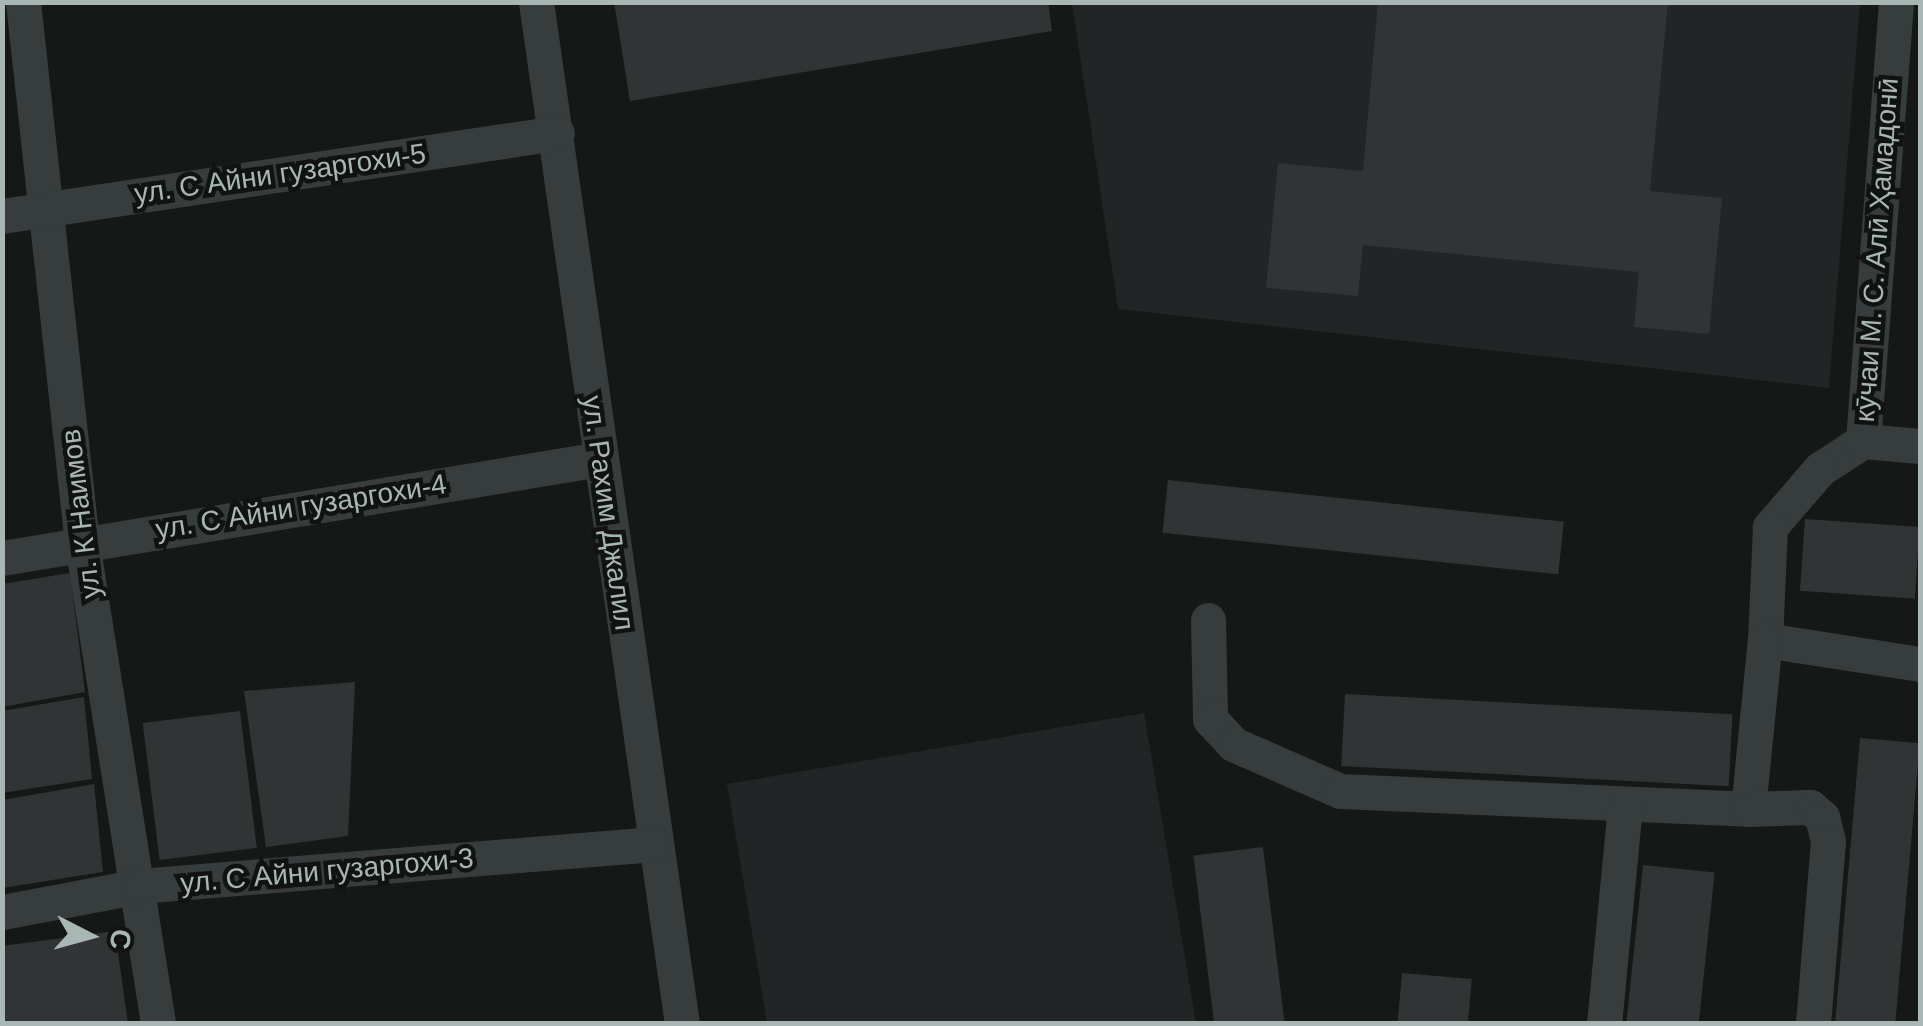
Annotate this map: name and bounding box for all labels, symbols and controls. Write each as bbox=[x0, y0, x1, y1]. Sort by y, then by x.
street label: кӯчаи М. С. Алӣ Ҳамадонӣ bbox=[1848, 77, 1906, 423]
street label: ул. С Айни гузаргохи-5 bbox=[132, 137, 428, 211]
street label: ул. Рахим Джалил bbox=[575, 393, 641, 633]
street label: ул. К Наимов bbox=[54, 427, 108, 601]
street label: ул. С Айни гузаргохи-4 bbox=[153, 467, 449, 547]
street label: ул. С Айни гузаргохи-3 bbox=[179, 841, 475, 901]
north arrow bbox=[40, 886, 140, 986]
text: С bbox=[104, 927, 137, 951]

